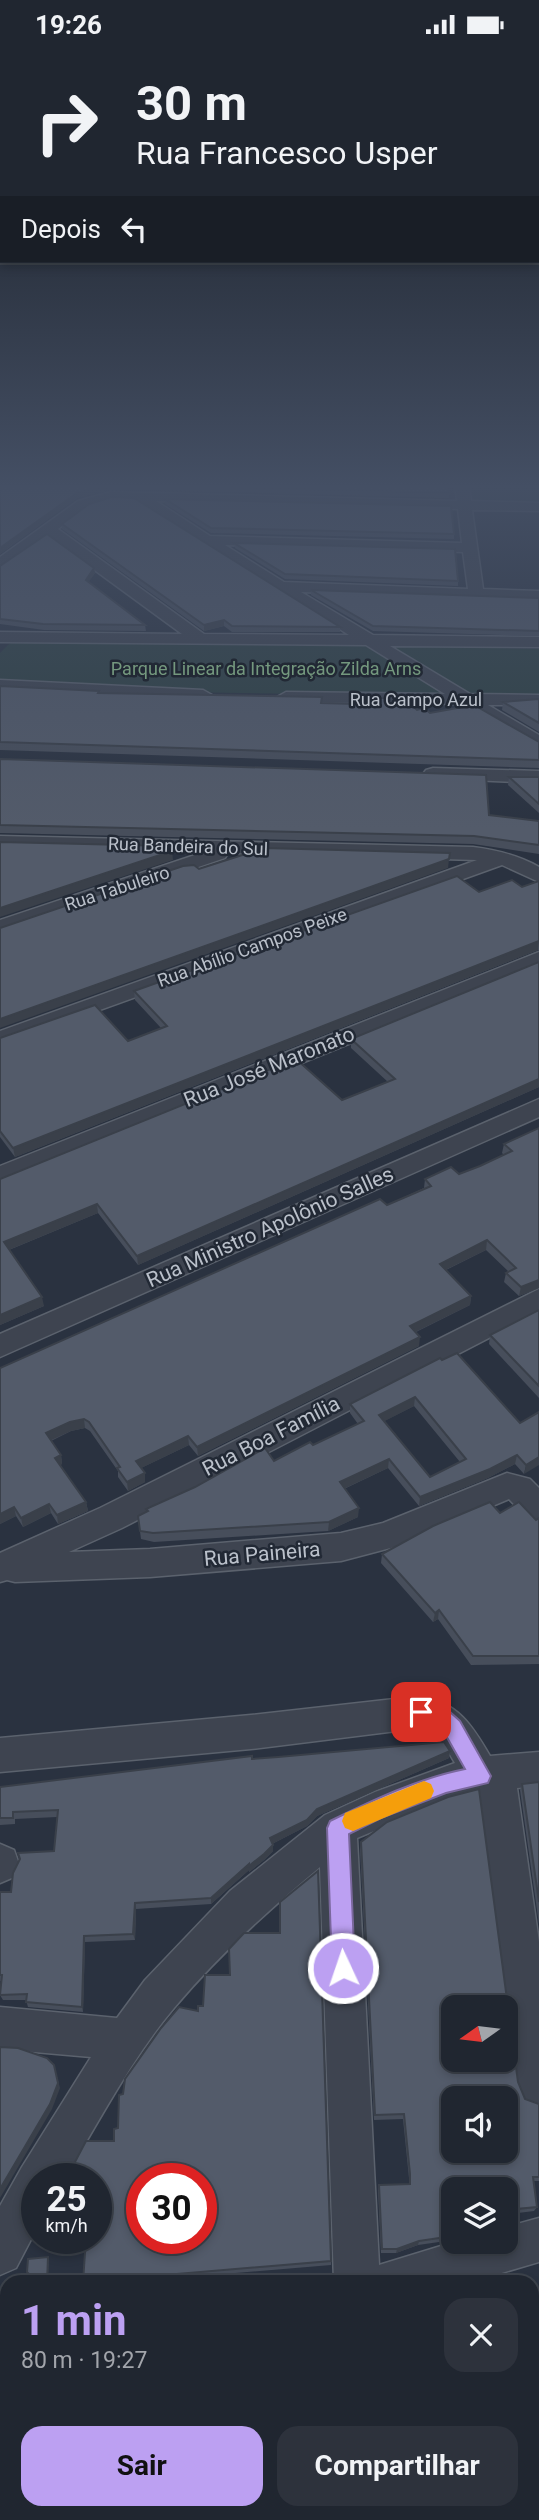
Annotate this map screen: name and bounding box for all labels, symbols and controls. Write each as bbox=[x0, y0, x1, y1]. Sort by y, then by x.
text: 19:26 bbox=[35, 10, 102, 40]
text: 30 m bbox=[136, 75, 247, 132]
icon: right bbox=[21, 77, 112, 168]
text: Rua Francesco Usper bbox=[136, 134, 438, 172]
icon: left bbox=[115, 210, 153, 248]
text: Depois bbox=[21, 214, 101, 244]
park label: Parque Linear da Integração Zilda Arns bbox=[111, 658, 421, 679]
street label: Rua Campo Azul bbox=[350, 689, 482, 710]
street label: Rua Bandeira do Sul bbox=[108, 833, 268, 859]
street label: Rua Tabuleiro bbox=[62, 861, 172, 915]
street label: Rua Abílio Campos Peixe bbox=[154, 903, 350, 991]
street label: Rua José Maronato bbox=[180, 1022, 358, 1112]
street label: Rua Ministro Apolônio Salles bbox=[143, 1162, 397, 1292]
street label: Rua Boa Família bbox=[198, 1391, 344, 1481]
street label: Rua Paineira bbox=[203, 1537, 321, 1571]
pin bbox=[391, 1682, 451, 1742]
icon: arrive bbox=[402, 1693, 440, 1731]
position arrow bbox=[306, 1931, 380, 2005]
north arrow bbox=[441, 1995, 518, 2072]
map controls bbox=[441, 1995, 518, 2254]
button: sound bbox=[441, 2086, 518, 2163]
speed limit sign: 30 bbox=[126, 2163, 217, 2254]
button: layers bbox=[441, 2177, 518, 2254]
text: 25 bbox=[46, 2179, 87, 2220]
text: km/h bbox=[45, 2215, 88, 2236]
text: 1 min bbox=[21, 2296, 127, 2345]
button: close bbox=[444, 2298, 518, 2372]
text: 80 m · 19:27 bbox=[21, 2347, 147, 2374]
button: Sair bbox=[21, 2426, 263, 2506]
button: Compartilhar bbox=[277, 2426, 518, 2506]

